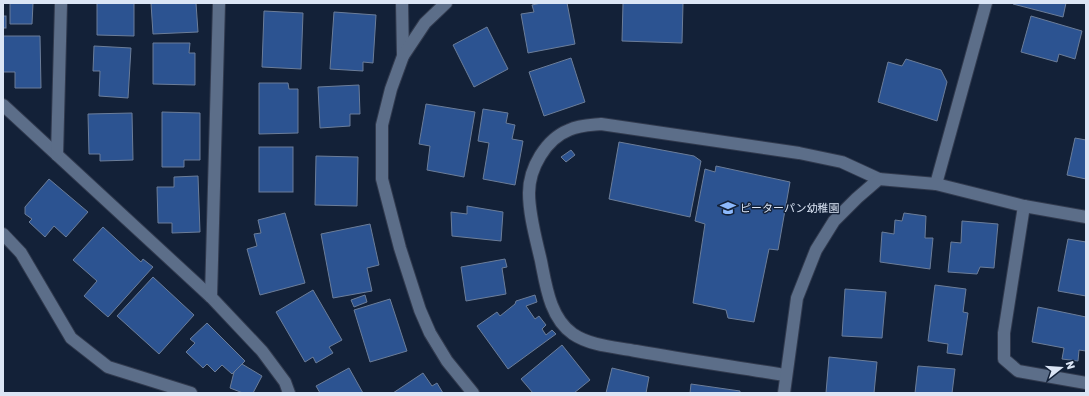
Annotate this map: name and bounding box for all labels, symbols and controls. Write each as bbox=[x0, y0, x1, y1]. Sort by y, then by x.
school or university icon: ピーターパン幼稚園 bbox=[719, 199, 737, 217]
place label: ピーターパン幼稚園 bbox=[740, 202, 839, 215]
north arrow bbox=[1041, 348, 1081, 388]
text: N bbox=[1063, 360, 1077, 371]

